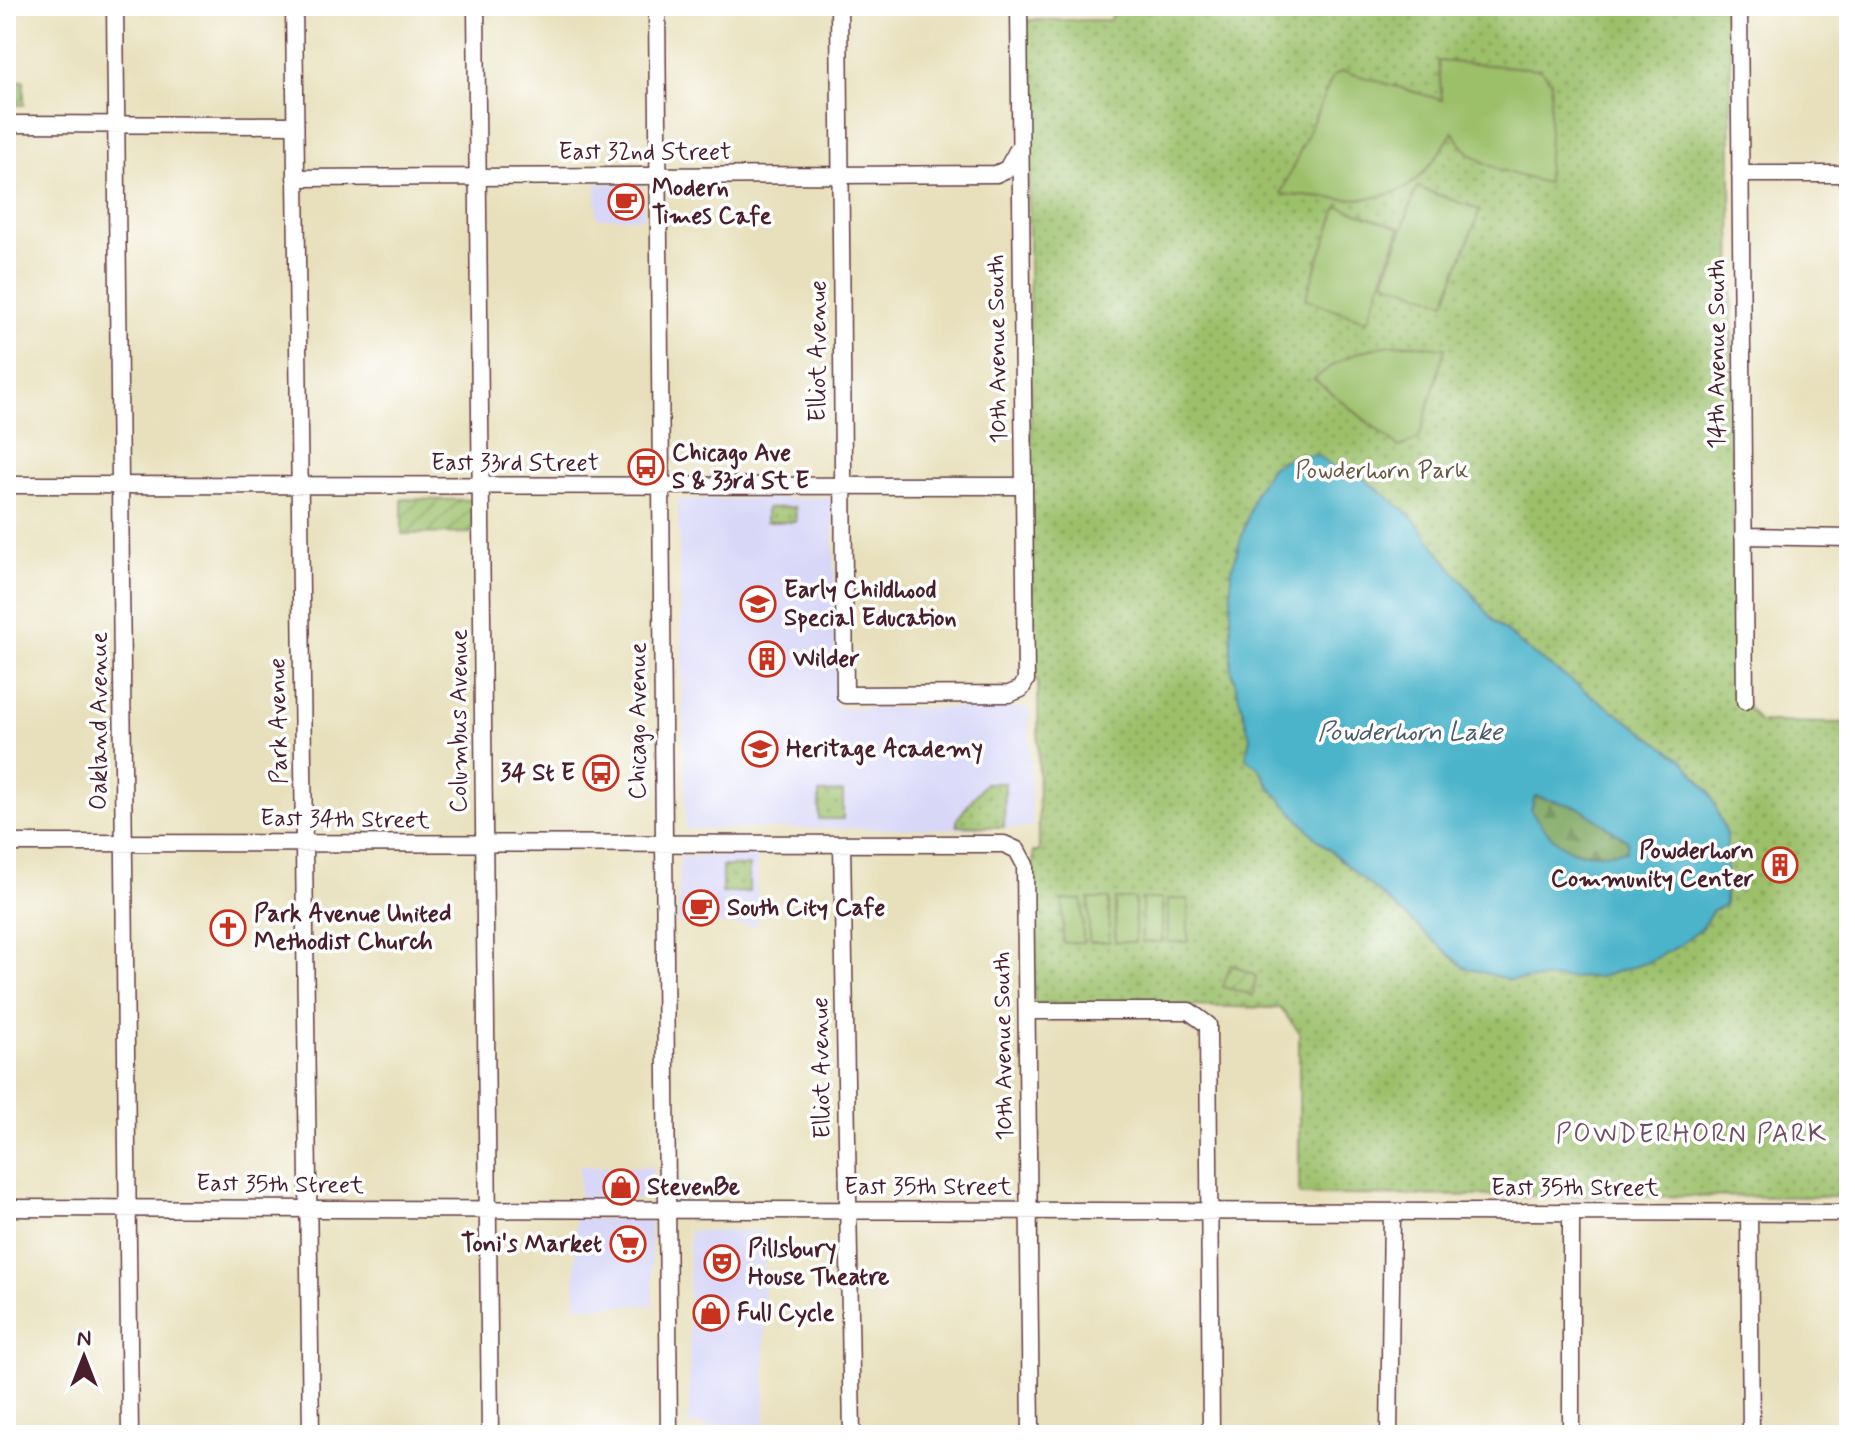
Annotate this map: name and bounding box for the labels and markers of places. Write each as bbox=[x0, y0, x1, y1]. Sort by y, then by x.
place label: Modern Times Cafe bbox=[652, 173, 772, 232]
cafe icon: Modern Times Cafe bbox=[607, 183, 645, 221]
place label: Chicago Ave S & 33rd St E bbox=[672, 438, 809, 497]
bus stop icon: Chicago Ave S & 33rd St E bbox=[627, 448, 665, 486]
place label: Early Childhood Special Education bbox=[784, 575, 957, 634]
school or university icon: Early Childhood Special Education bbox=[739, 585, 777, 623]
building icon: Wilder bbox=[748, 640, 786, 678]
place label: Wilder bbox=[792, 644, 860, 675]
school or university icon: Heritage Academy bbox=[741, 730, 779, 768]
place label: Heritage Academy bbox=[786, 734, 983, 766]
bus stop icon: 34 St E bbox=[582, 754, 620, 792]
place label: 34 St E bbox=[500, 758, 575, 789]
place label: Powderhorn Community Center bbox=[1551, 836, 1754, 895]
building icon: Powderhorn Community Center bbox=[1761, 846, 1799, 884]
cafe icon: South City Cafe bbox=[682, 889, 720, 927]
place label: South City Cafe bbox=[727, 893, 886, 924]
place label: Park Avenue United Methodist Church bbox=[254, 899, 451, 958]
church icon: Park Avenue United Methodist Church bbox=[209, 909, 247, 947]
shop icon: StevenBe bbox=[602, 1168, 640, 1206]
place label: StevenBe bbox=[647, 1172, 741, 1203]
supermarket icon: Toni's Market bbox=[609, 1225, 647, 1263]
place label: Toni's Market bbox=[461, 1229, 602, 1260]
place label: Pillsbury House Theatre bbox=[748, 1234, 890, 1293]
theatre icon: Pillsbury House Theatre bbox=[703, 1244, 741, 1282]
shop icon: Full Cycle bbox=[692, 1294, 730, 1332]
place label: Full Cycle bbox=[737, 1298, 834, 1329]

